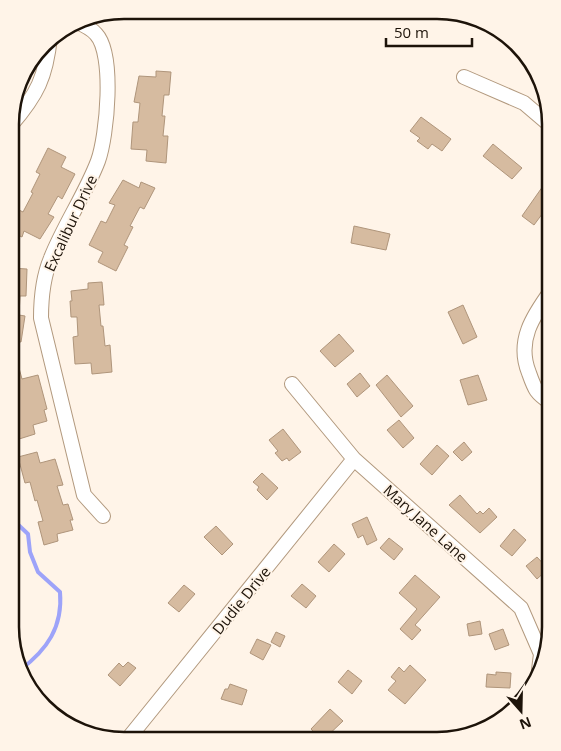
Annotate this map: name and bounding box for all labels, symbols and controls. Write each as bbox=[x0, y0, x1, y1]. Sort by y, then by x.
scale bar bbox=[386, 15, 472, 47]
text: 50 m bbox=[394, 22, 429, 42]
street label: Excalibur Drive bbox=[39, 171, 101, 275]
street label: Mary Jane Lane bbox=[380, 480, 472, 566]
street label: Dudie Drive bbox=[207, 562, 275, 638]
north arrow bbox=[496, 686, 546, 736]
text: N bbox=[517, 713, 534, 735]

